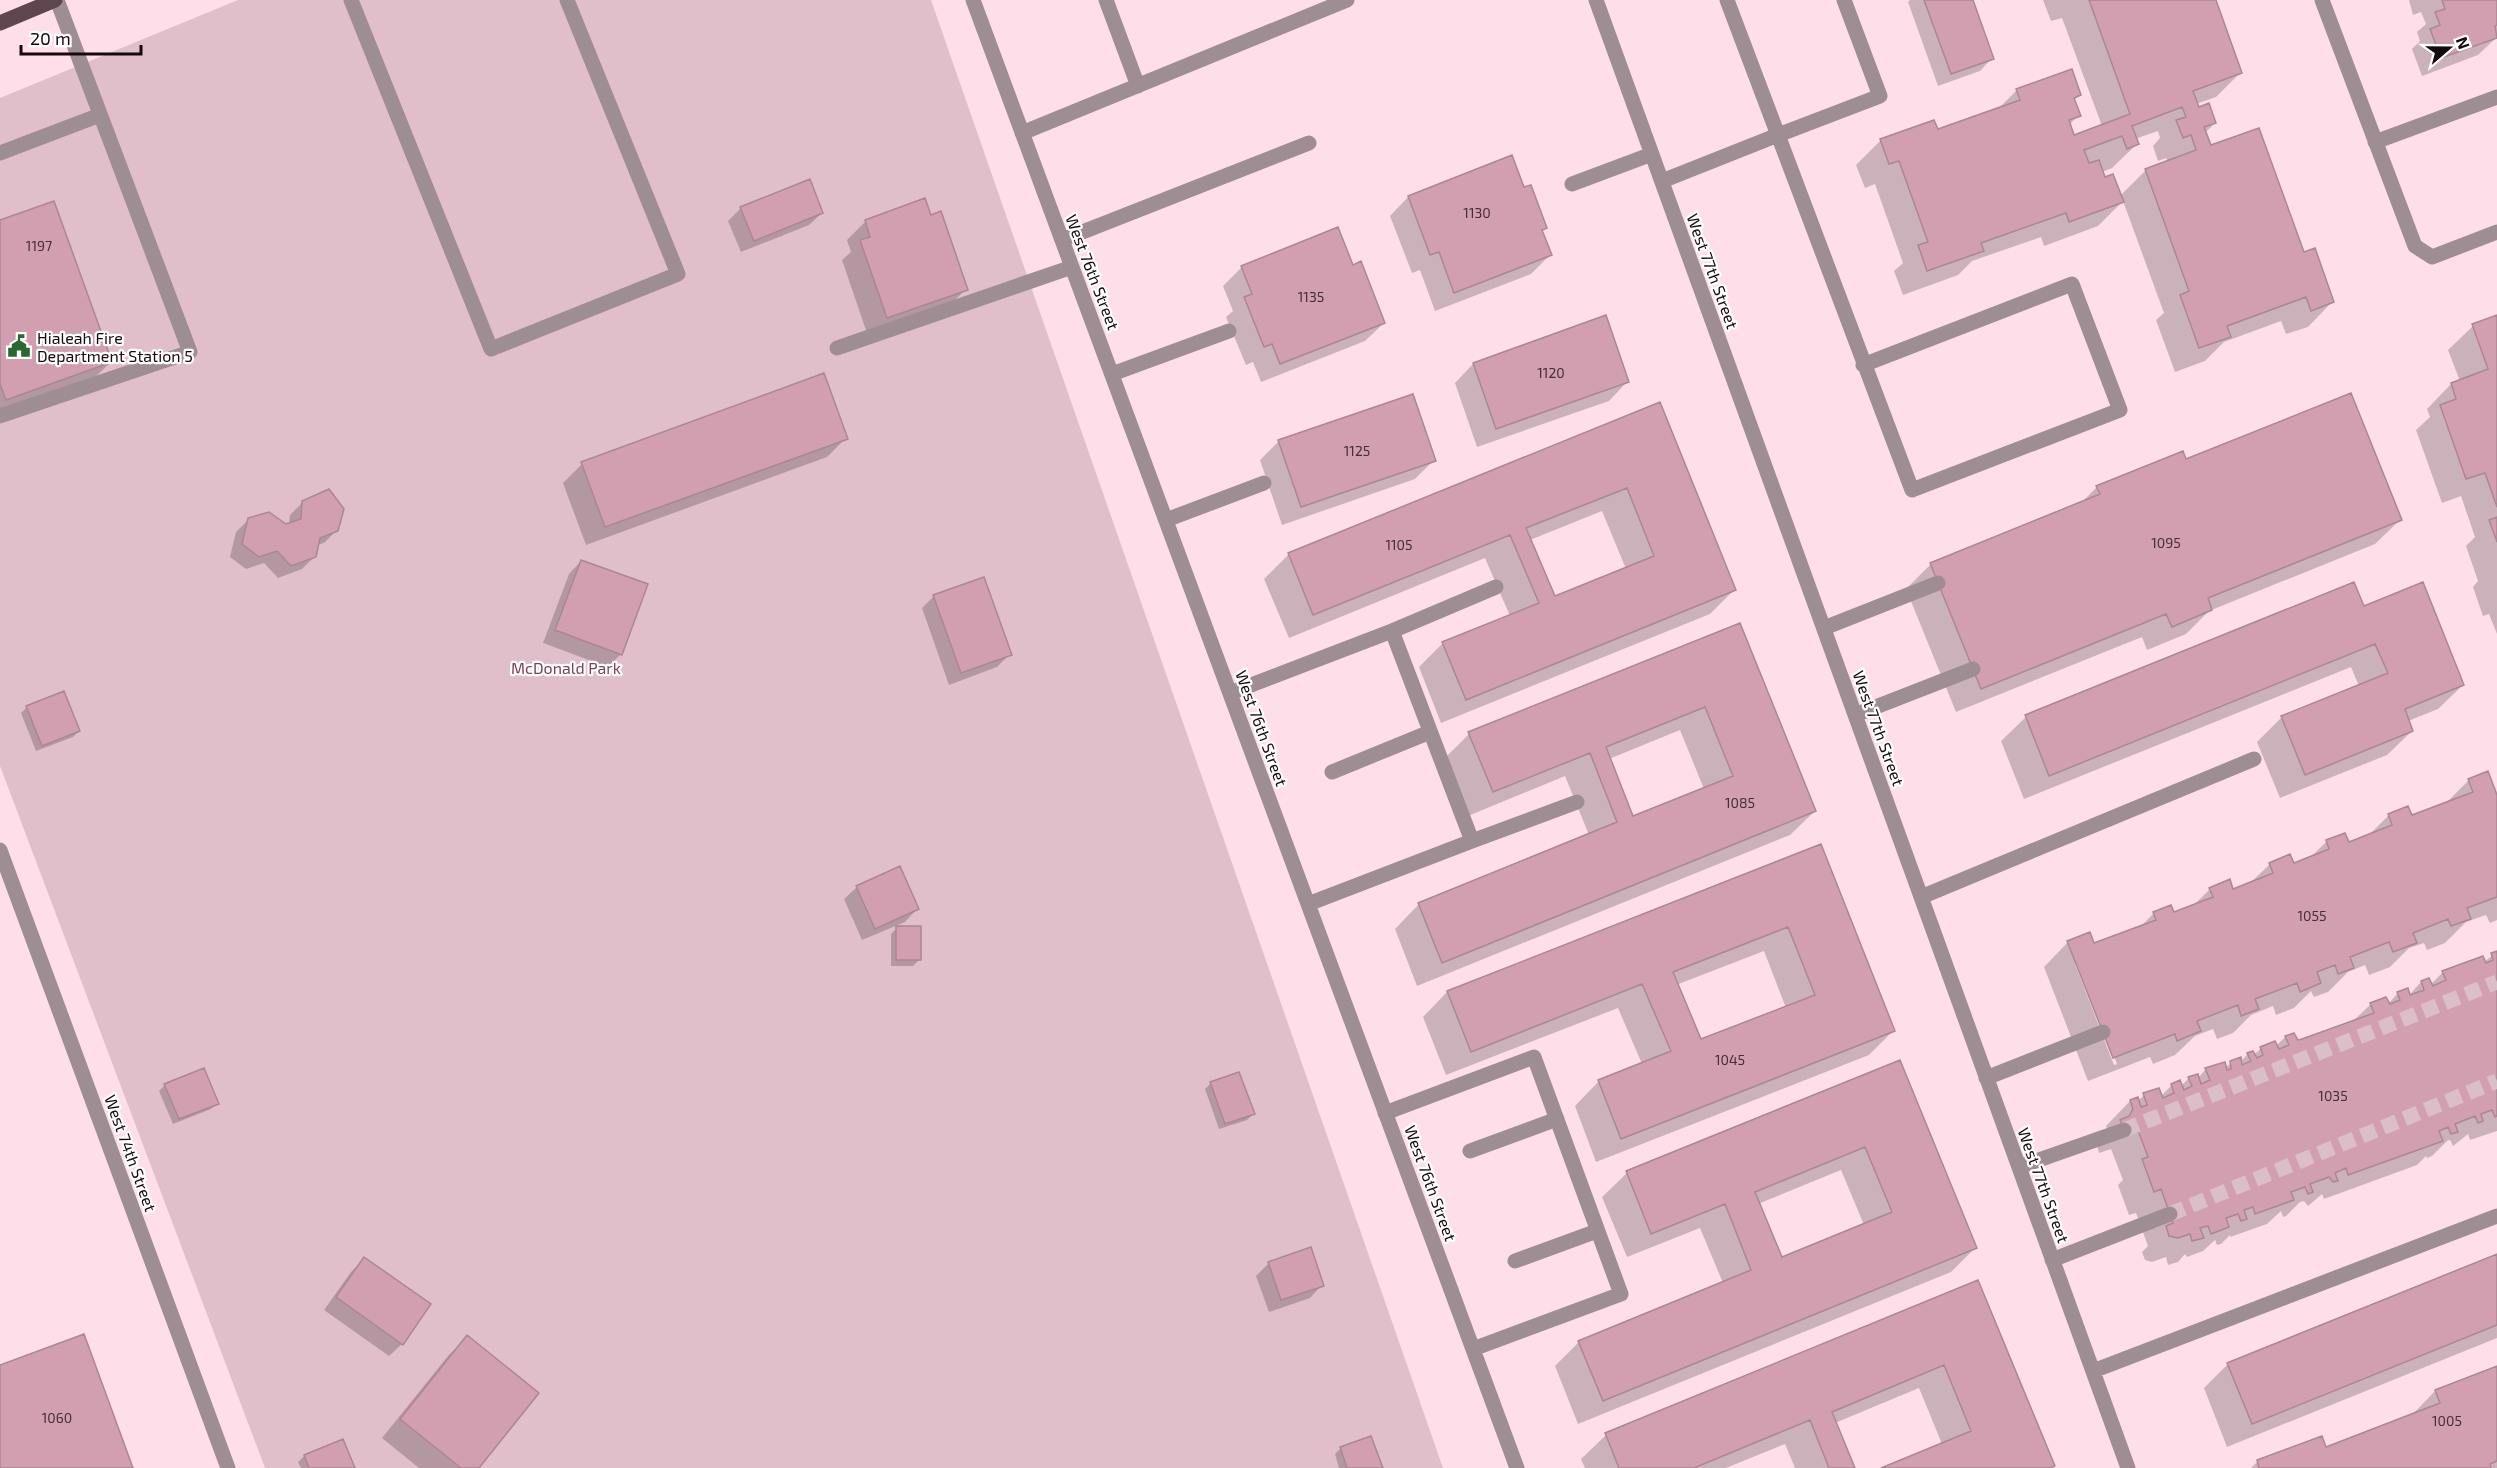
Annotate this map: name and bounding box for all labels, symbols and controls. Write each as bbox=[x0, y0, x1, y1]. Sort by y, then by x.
scale bar bbox=[21, 18, 141, 56]
north arrow bbox=[2419, 18, 2479, 78]
text: 20 m bbox=[30, 27, 71, 49]
text: N bbox=[2453, 34, 2474, 51]
house number: 1130 bbox=[1463, 204, 1491, 221]
street label: West 77th Street bbox=[1683, 211, 1743, 331]
street label: West 76th Street bbox=[1062, 212, 1124, 332]
house number: 1197 bbox=[26, 237, 52, 254]
house number: 1135 bbox=[1298, 288, 1324, 305]
place label: Hialeah Fire Department Station 5 bbox=[37, 328, 193, 365]
public building icon: Hialeah Fire Department Station 5 bbox=[6, 333, 32, 359]
house number: 1120 bbox=[1537, 364, 1565, 381]
house number: 1125 bbox=[1344, 442, 1370, 459]
house number: 1095 bbox=[2151, 534, 2181, 551]
house number: 1105 bbox=[1385, 536, 1413, 553]
park label: McDonald Park bbox=[511, 658, 621, 677]
street label: West 76th Street bbox=[1232, 667, 1292, 789]
street label: West 77th Street bbox=[1849, 668, 1909, 788]
house number: 1085 bbox=[1725, 794, 1755, 811]
house number: 1055 bbox=[2297, 907, 2327, 924]
house number: 1045 bbox=[1715, 1051, 1745, 1068]
house number: 1035 bbox=[2318, 1087, 2348, 1104]
street label: West 74th Street bbox=[101, 1092, 161, 1214]
street label: West 76th Street bbox=[1401, 1122, 1461, 1244]
street label: West 77th Street bbox=[2014, 1125, 2074, 1245]
house number: 1060 bbox=[42, 1409, 72, 1426]
house number: 1005 bbox=[2432, 1412, 2462, 1429]

